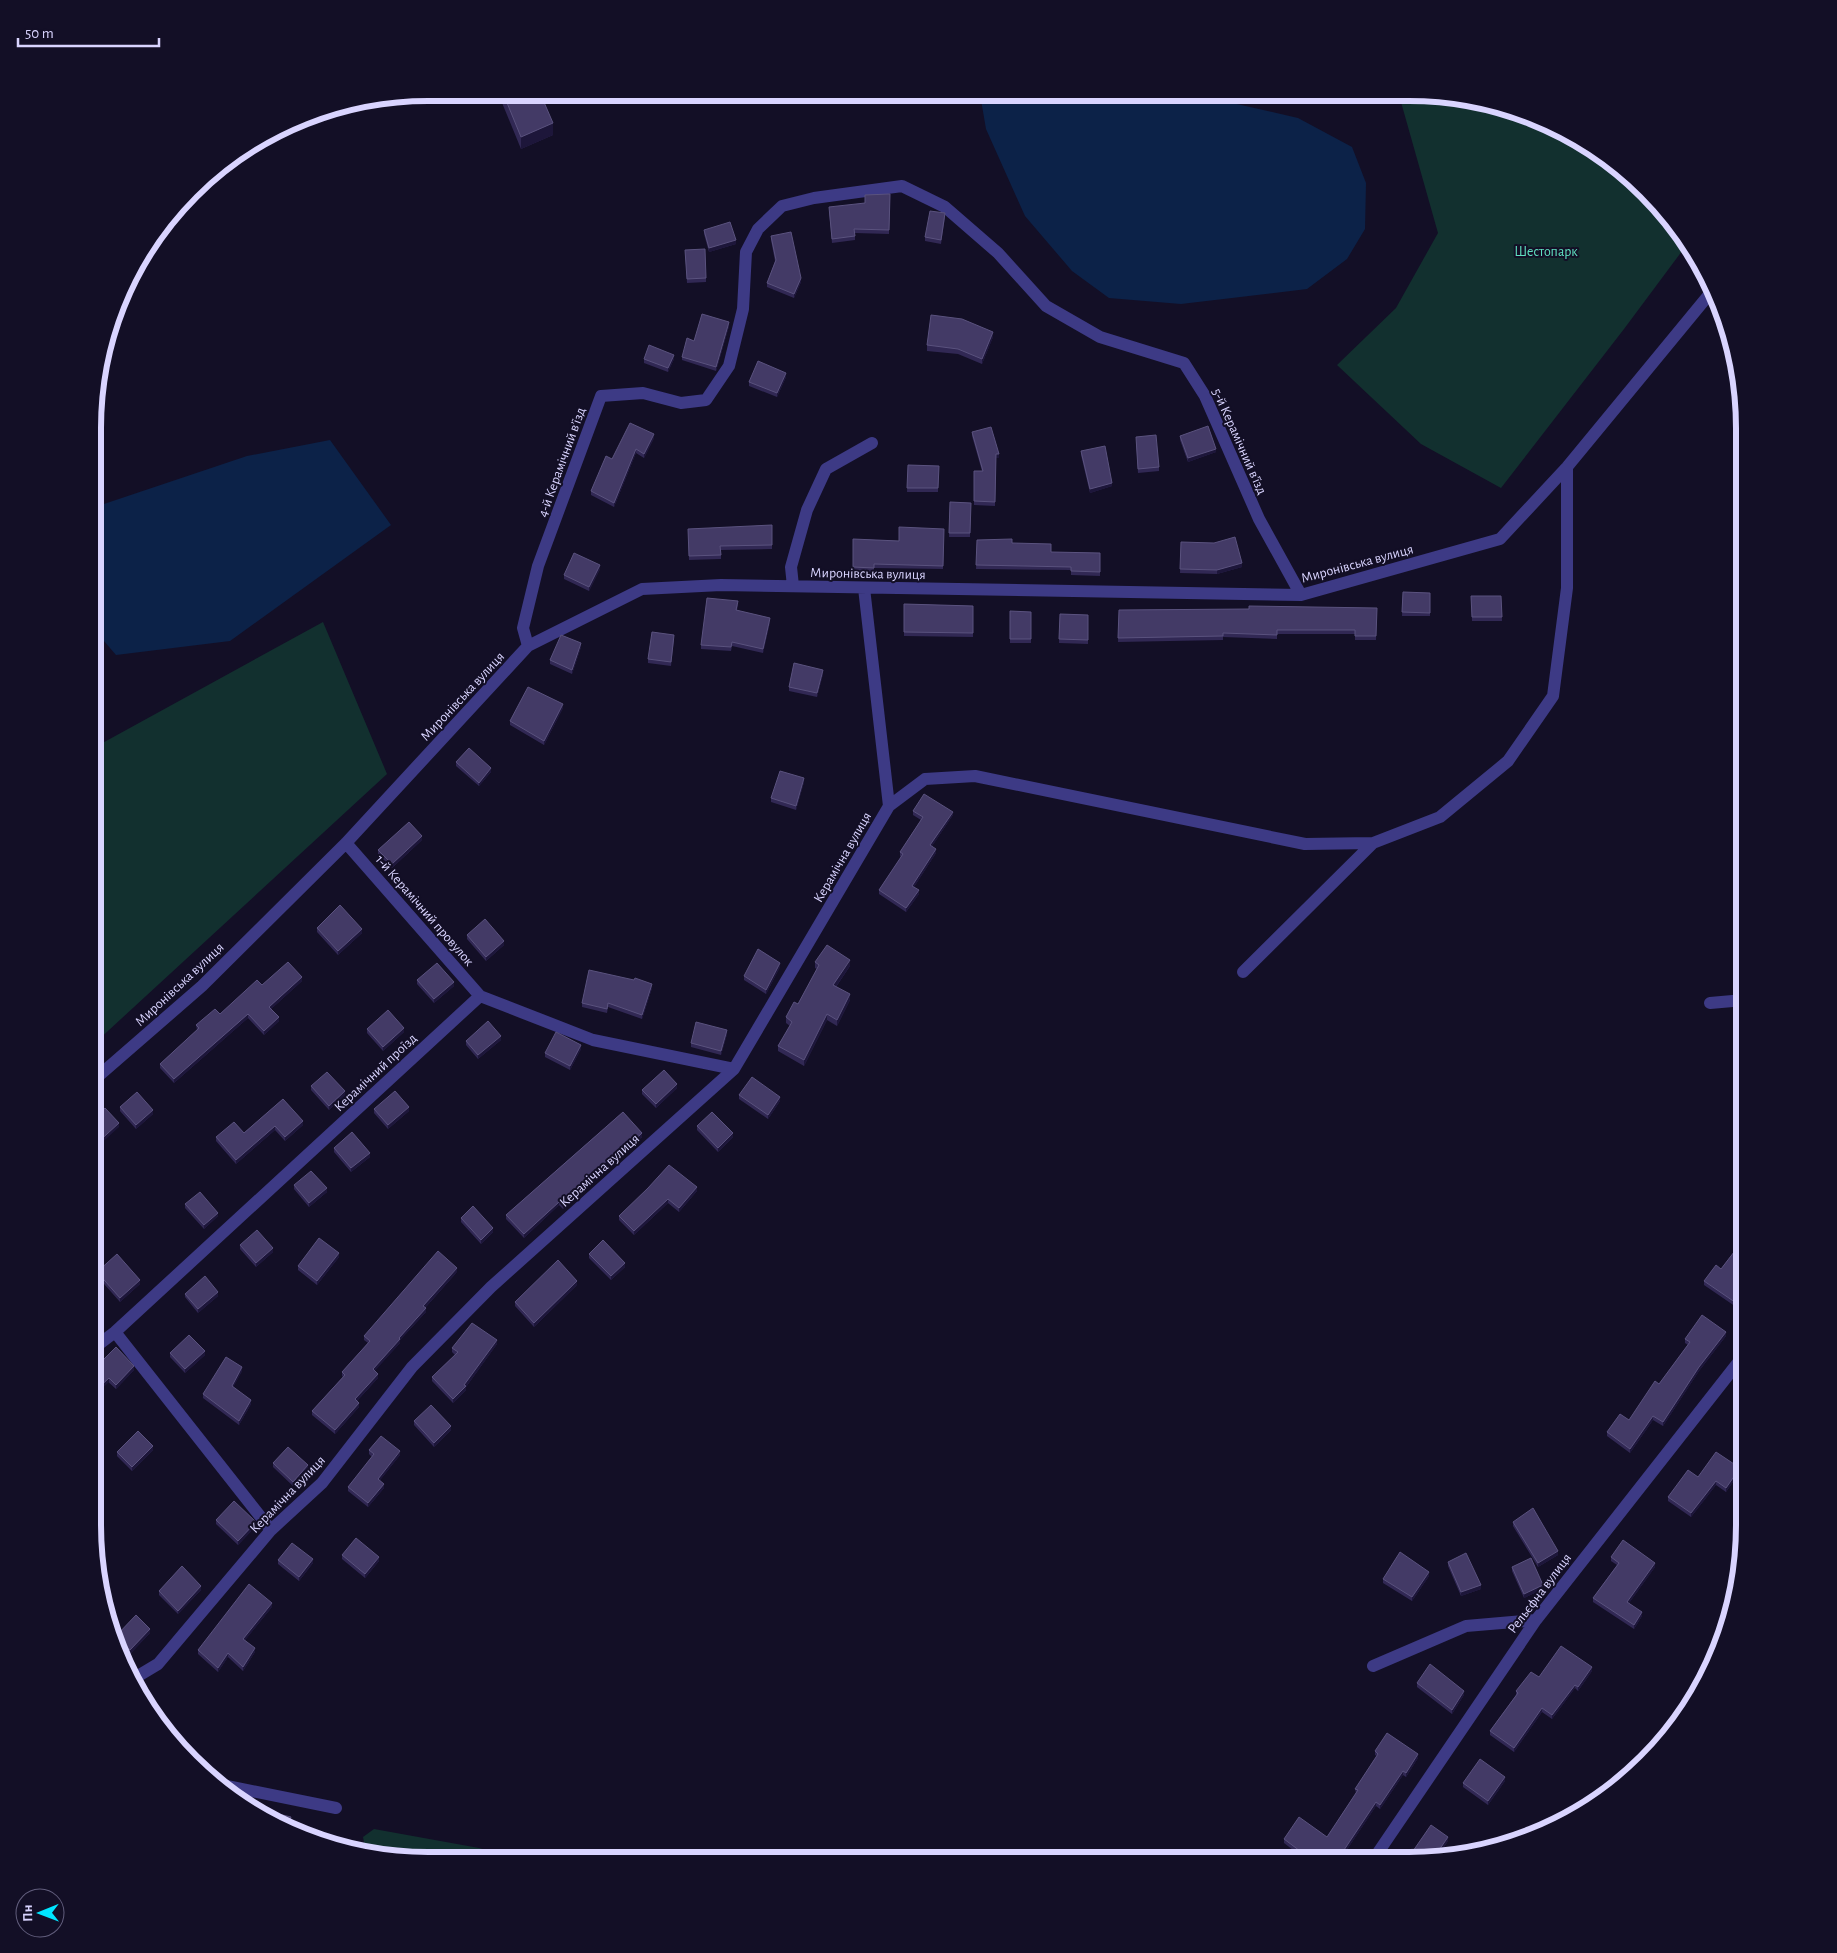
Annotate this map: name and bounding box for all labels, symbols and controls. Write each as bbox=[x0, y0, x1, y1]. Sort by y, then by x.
scale bar bbox=[18, 15, 159, 47]
text: 50 m bbox=[25, 26, 54, 41]
park label: Шестопарк bbox=[1514, 245, 1578, 259]
street label: 5-й Керамічний в’їзд bbox=[1209, 386, 1269, 497]
street label: 4-й Керамічний в’їзд bbox=[536, 406, 588, 519]
street label: Миронівська вулиця bbox=[1300, 542, 1415, 586]
street label: Миронівська вулиця bbox=[810, 566, 926, 582]
street label: Миронівська вулиця bbox=[418, 650, 507, 744]
street label: Керамічна вулиця bbox=[811, 810, 874, 905]
street label: 1-й Керамічний провулок bbox=[372, 853, 476, 969]
street label: Миронівська вулиця bbox=[133, 940, 227, 1029]
street label: Керамічний проїзд bbox=[332, 1031, 420, 1114]
street label: Керамічна вулиця bbox=[557, 1131, 642, 1210]
street label: Керамічна вулиця bbox=[247, 1453, 328, 1536]
street label: Рельєфна вулиця bbox=[1505, 1551, 1574, 1636]
north arrow bbox=[15, 1888, 65, 1938]
text: Пн bbox=[21, 1905, 35, 1922]

